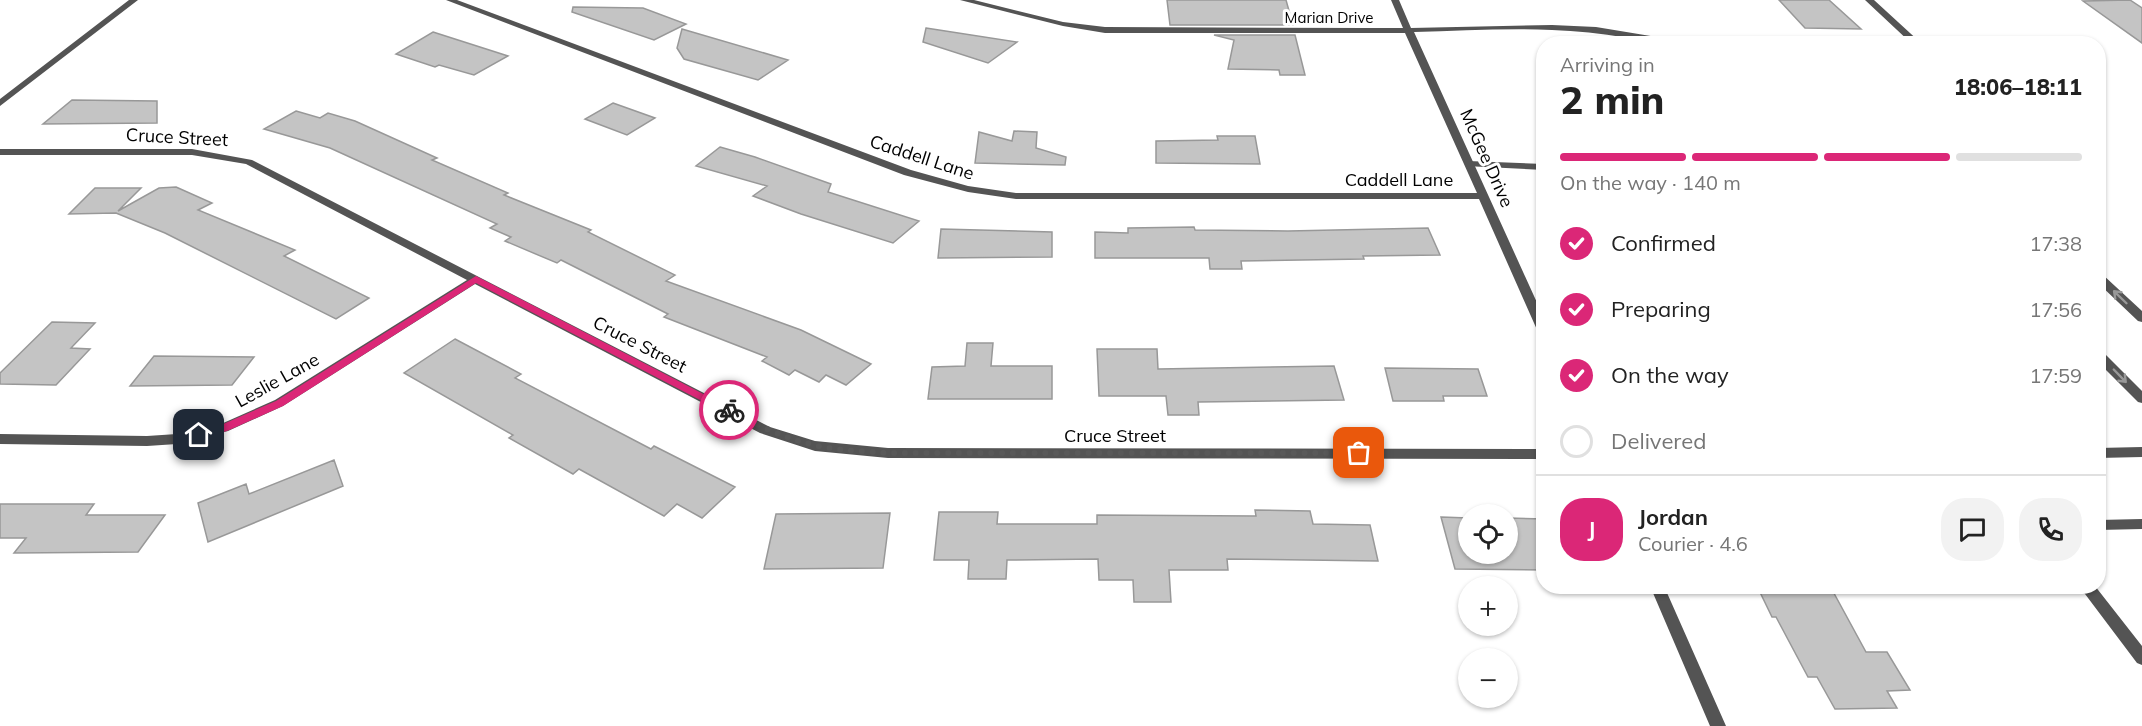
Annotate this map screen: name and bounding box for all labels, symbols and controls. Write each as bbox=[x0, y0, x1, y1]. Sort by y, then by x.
street label: Marian Drive bbox=[1285, 8, 1373, 27]
text: Arriving in bbox=[1560, 52, 1655, 77]
text: 18:06–18:11 bbox=[1954, 73, 2082, 101]
text: 2 min bbox=[1560, 75, 1665, 124]
street label: McGee Drive bbox=[1455, 105, 1519, 211]
street label: Cruce Street bbox=[125, 123, 229, 151]
street label: Caddell Lane bbox=[867, 129, 977, 185]
street label: Caddell Lane bbox=[1345, 168, 1453, 191]
text: On the way · 140 m bbox=[1560, 170, 1741, 195]
icon: check bbox=[1560, 227, 1593, 260]
text: Confirmed bbox=[1611, 229, 1716, 257]
text: 17:38 bbox=[2029, 231, 2082, 256]
one-way arrow bbox=[2113, 290, 2128, 304]
icon: check bbox=[1560, 293, 1593, 326]
text: Preparing bbox=[1611, 295, 1711, 323]
text: 17:56 bbox=[2029, 297, 2082, 322]
street label: Cruce Street bbox=[589, 311, 691, 377]
street label: Leslie Lane bbox=[231, 348, 323, 412]
icon: check bbox=[1560, 359, 1593, 392]
text: On the way bbox=[1611, 361, 1729, 389]
text: 17:59 bbox=[2029, 363, 2082, 388]
one-way arrow bbox=[2113, 369, 2128, 384]
courier bbox=[699, 380, 759, 440]
icon: bike bbox=[713, 394, 746, 427]
pin bbox=[173, 409, 224, 460]
icon: home bbox=[182, 418, 215, 451]
street label: Cruce Street bbox=[1064, 424, 1166, 447]
pin bbox=[1333, 427, 1384, 478]
text: Delivered bbox=[1611, 427, 1706, 455]
icon: bag bbox=[1342, 436, 1375, 469]
button: chat bbox=[1941, 498, 2004, 561]
button: phone bbox=[2019, 498, 2082, 561]
text: Jordan bbox=[1638, 503, 1708, 531]
map controls bbox=[1458, 504, 1518, 708]
button: locate bbox=[1458, 504, 1518, 564]
text: J bbox=[1588, 515, 1595, 543]
text: Courier · 4.6 bbox=[1638, 531, 1748, 556]
button: + bbox=[1458, 576, 1518, 636]
button: − bbox=[1458, 648, 1518, 708]

